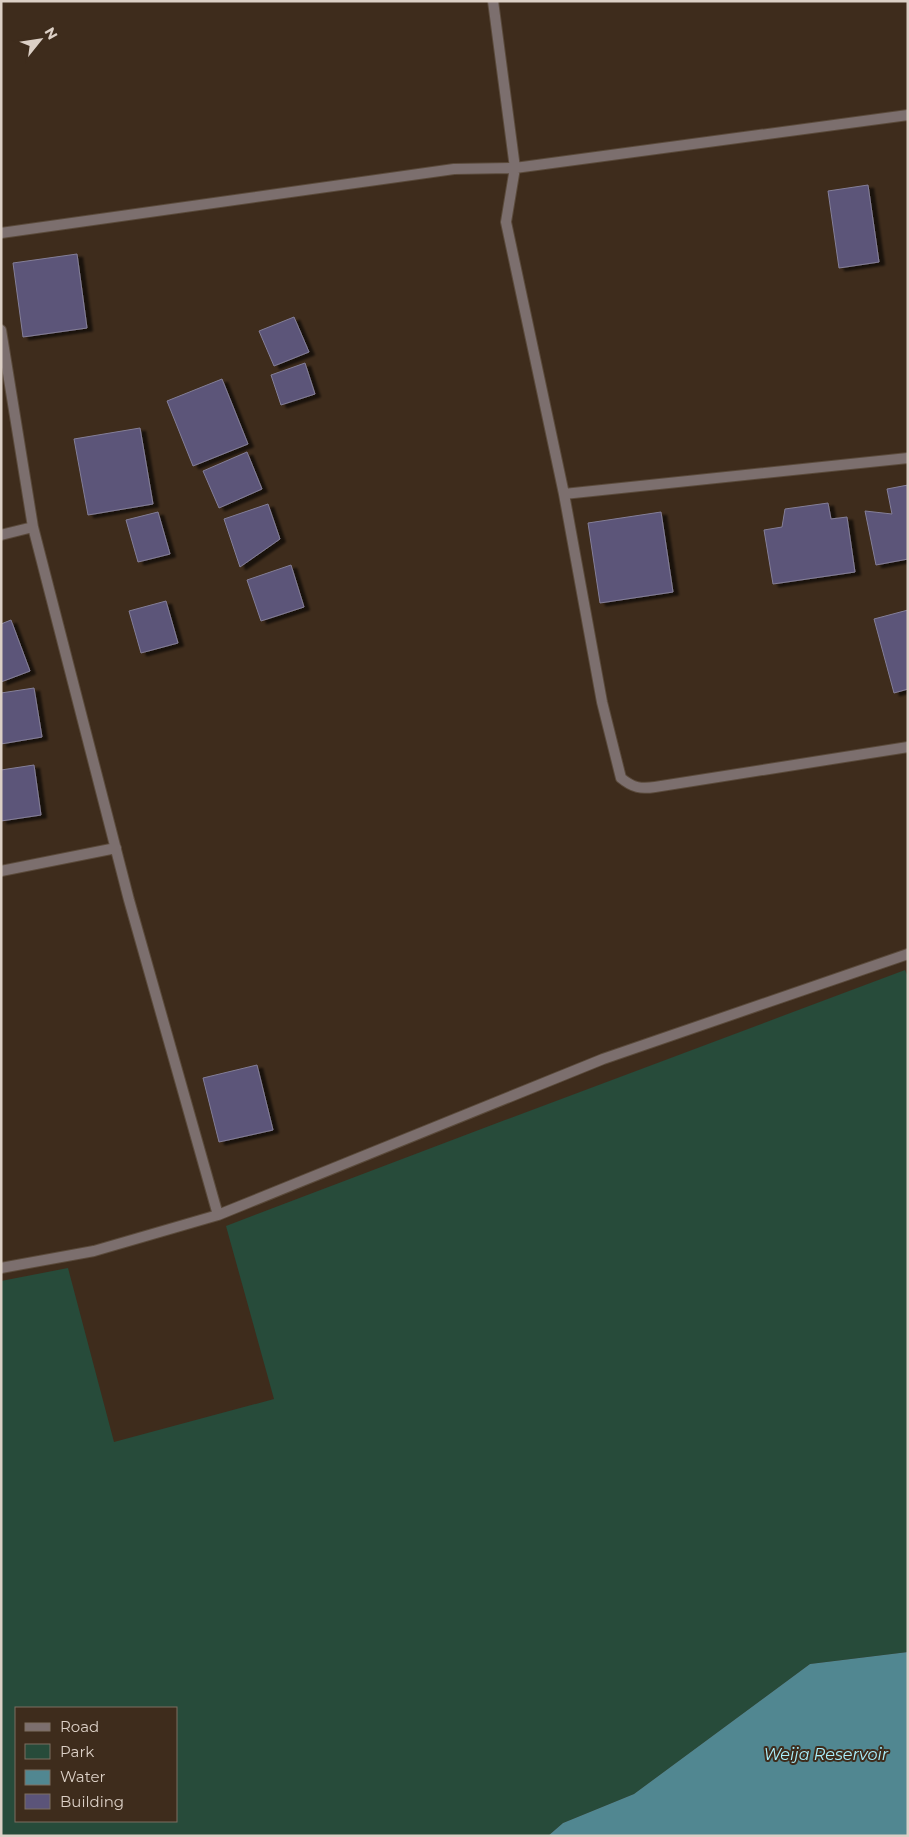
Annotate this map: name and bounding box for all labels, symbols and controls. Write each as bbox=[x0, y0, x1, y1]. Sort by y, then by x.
north arrow bbox=[15, 15, 65, 65]
text: N bbox=[41, 24, 62, 43]
legend bbox=[15, 1707, 178, 1822]
text: Road bbox=[60, 1717, 99, 1736]
text: Park bbox=[60, 1742, 94, 1761]
water label: Weija Reservoir bbox=[764, 1745, 889, 1764]
text: Water bbox=[60, 1767, 106, 1786]
text: Building bbox=[60, 1792, 124, 1811]

